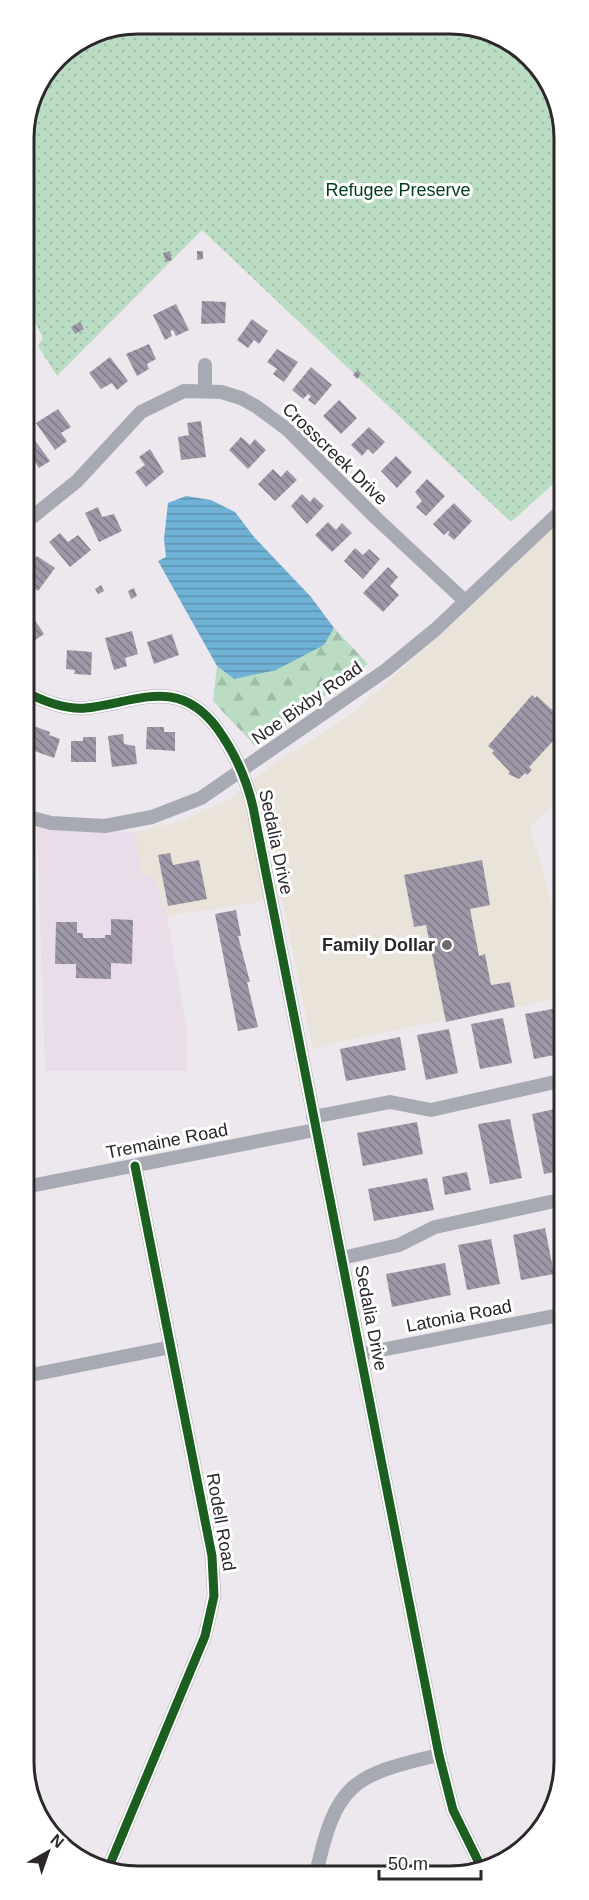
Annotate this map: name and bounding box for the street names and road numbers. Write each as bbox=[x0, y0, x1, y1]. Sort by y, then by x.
street label: Crosscreek Drive bbox=[278, 399, 392, 509]
street label: Noe Bixby Road bbox=[248, 658, 366, 748]
street label: Sedalia Drive bbox=[255, 788, 297, 896]
street label: Tremaine Road bbox=[105, 1119, 229, 1163]
street label: Sedalia Drive bbox=[351, 1264, 391, 1372]
street label: Latonia Road bbox=[405, 1296, 513, 1336]
street label: Rodell Road bbox=[203, 1471, 239, 1573]

